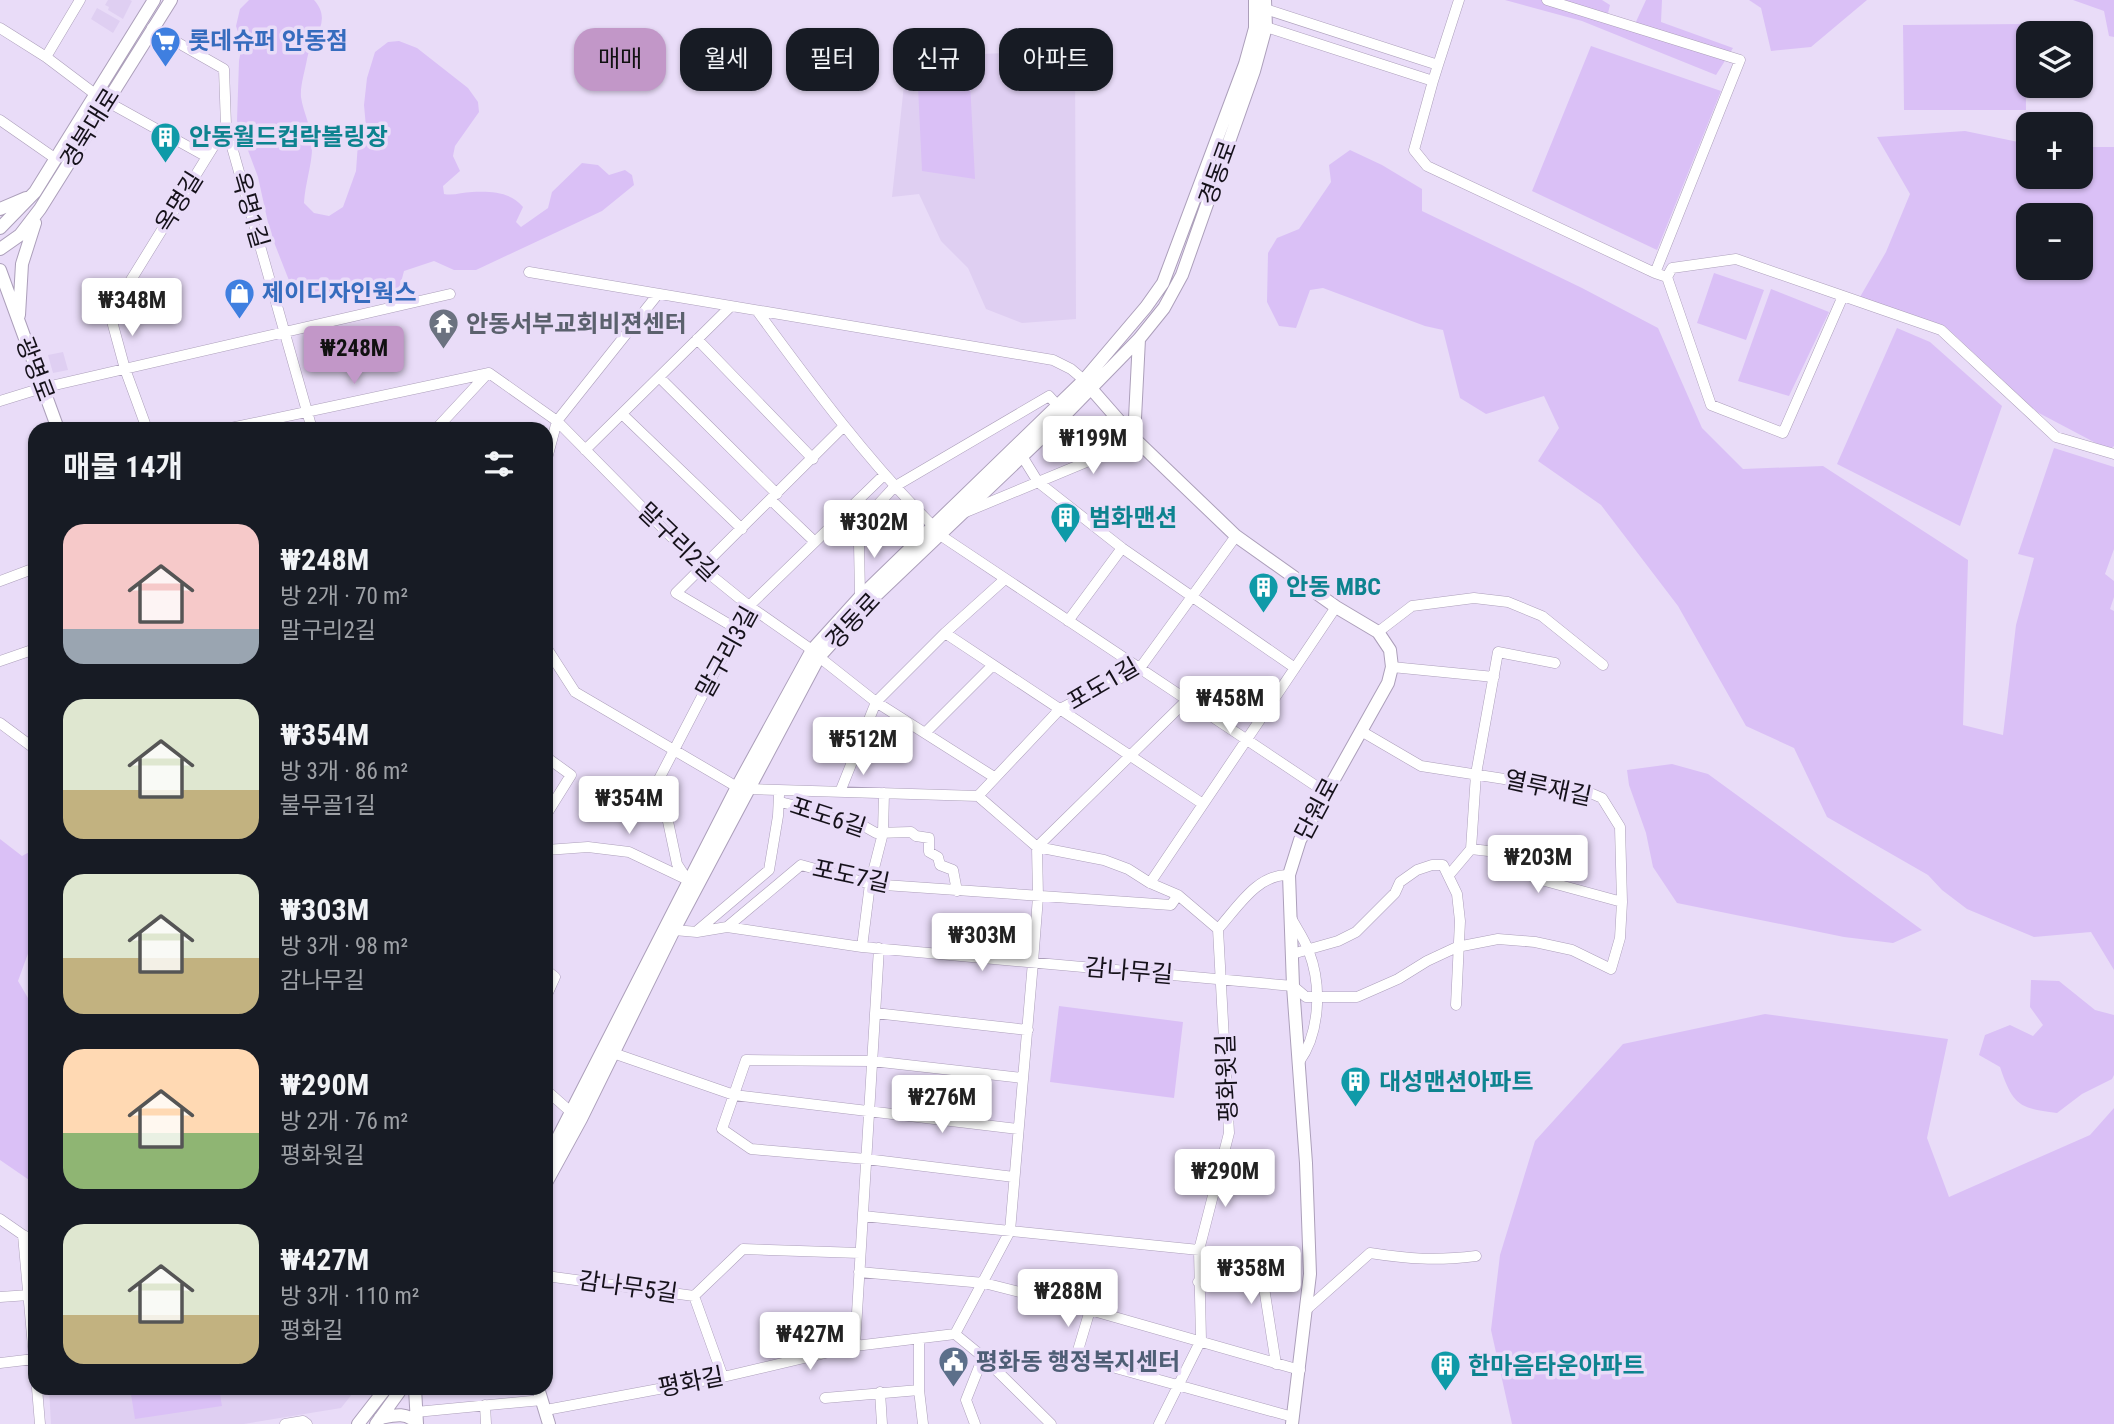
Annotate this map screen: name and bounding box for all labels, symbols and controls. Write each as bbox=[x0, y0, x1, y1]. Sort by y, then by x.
map controls bbox=[2016, 21, 2093, 280]
button: layers bbox=[2016, 21, 2093, 98]
supermarket icon: 롯데슈퍼 안동점 bbox=[148, 24, 182, 68]
place label: 롯데슈퍼 안동점 bbox=[188, 27, 348, 55]
chip: 매매 bbox=[574, 28, 666, 91]
chip: 월세 bbox=[680, 28, 772, 91]
chip: 필터 bbox=[786, 28, 879, 91]
chip: 신규 bbox=[893, 28, 985, 91]
chip: 아파트 bbox=[999, 28, 1113, 91]
street label: 경북대로 bbox=[55, 83, 125, 173]
button: + bbox=[2016, 112, 2093, 189]
building icon: 안동월드컵락볼링장 bbox=[149, 120, 183, 164]
place label: 안동월드컵락볼링장 bbox=[189, 123, 388, 151]
street label: 경동로 bbox=[1194, 137, 1242, 209]
street label: 옥명길 bbox=[150, 166, 208, 238]
street label: 옥명1길 bbox=[226, 169, 274, 251]
button: − bbox=[2016, 203, 2093, 280]
shop icon: 제이디자인웍스 bbox=[222, 276, 256, 320]
pin: ₩348M bbox=[83, 278, 181, 338]
place label: 제이디자인웍스 bbox=[262, 279, 417, 307]
text: ₩348M bbox=[98, 287, 166, 314]
temple icon: 안동서부교회비젼센터 bbox=[426, 307, 460, 351]
place label: 안동서부교회비젼센터 bbox=[466, 310, 687, 338]
pin: ₩248M bbox=[305, 326, 403, 386]
street label: 광명로 bbox=[10, 333, 60, 405]
text: ₩248M bbox=[320, 335, 388, 362]
pin: ₩199M bbox=[1044, 416, 1142, 476]
text: ₩199M bbox=[1059, 425, 1127, 452]
icon: filters bbox=[480, 445, 518, 483]
text: 매물 14개 bbox=[63, 449, 183, 484]
street label: 말구리2길 bbox=[632, 497, 724, 587]
pin: ₩302M bbox=[825, 500, 923, 560]
building icon: 범화맨션 bbox=[1049, 501, 1083, 545]
place label: 범화맨션 bbox=[1089, 504, 1177, 532]
text: ₩302M bbox=[840, 509, 908, 536]
text: ₩248M bbox=[280, 542, 369, 577]
icon: home bbox=[119, 552, 203, 636]
building icon: 안동 MBC bbox=[1246, 570, 1280, 614]
place label: 안동 MBC bbox=[1286, 573, 1381, 601]
text: 방 2개 · 70 m² bbox=[280, 583, 408, 610]
street label: 경동로 bbox=[820, 587, 886, 655]
street label: 말구리3길 bbox=[690, 601, 764, 703]
text: 말구리2길 bbox=[280, 617, 376, 644]
street label: 포도1길 bbox=[1062, 652, 1144, 716]
pin: ₩458M bbox=[1181, 676, 1279, 736]
text: ₩458M bbox=[1196, 685, 1264, 712]
text: ₩354M bbox=[280, 717, 369, 752]
pin: ₩512M bbox=[814, 718, 912, 777]
text: ₩512M bbox=[829, 726, 897, 753]
icon: home bbox=[119, 727, 203, 811]
text: 방 3개 · 86 m² bbox=[280, 758, 408, 785]
street label: 열루재길 bbox=[1502, 765, 1594, 811]
street label: 단원로 bbox=[1289, 773, 1345, 845]
pin: ₩354M bbox=[580, 776, 678, 836]
text: ₩354M bbox=[595, 785, 663, 812]
text: 불무골1길 bbox=[280, 792, 376, 819]
street label: 포도6길 bbox=[787, 792, 869, 842]
pin: ₩203M bbox=[1489, 836, 1587, 895]
text: ₩203M bbox=[1504, 844, 1572, 871]
street label: 포도7길 bbox=[810, 854, 892, 898]
text: ₩303M bbox=[280, 892, 369, 927]
icon: home bbox=[119, 902, 203, 986]
pin: ₩303M bbox=[933, 914, 1031, 973]
text: ₩303M bbox=[948, 922, 1016, 949]
text: 방 3개 · 98 m² bbox=[280, 933, 408, 960]
street label: 감나무길 bbox=[1084, 953, 1174, 989]
text: 감나무길 bbox=[280, 967, 365, 994]
street label: 평화윗길 bbox=[1211, 1033, 1243, 1123]
building icon: 대성맨션아파트 bbox=[1339, 1065, 1373, 1109]
text: ₩290M bbox=[280, 1067, 369, 1102]
place label: 대성맨션아파트 bbox=[1379, 1068, 1534, 1096]
pin: ₩276M bbox=[893, 1076, 991, 1135]
icon: home bbox=[119, 1077, 203, 1161]
text: ₩276M bbox=[908, 1084, 976, 1111]
text: 방 2개 · 76 m² bbox=[280, 1108, 408, 1135]
text: 평화윗길 bbox=[280, 1142, 365, 1169]
pin: ₩290M bbox=[1176, 1150, 1274, 1209]
text: ₩290M bbox=[1191, 1158, 1259, 1185]
text: ₩427M bbox=[280, 1242, 369, 1277]
pin: ₩358M bbox=[1202, 1246, 1300, 1306]
icon: home bbox=[119, 1252, 203, 1336]
text: ₩358M bbox=[1217, 1255, 1285, 1282]
street label: 감나무5길 bbox=[576, 1266, 680, 1308]
pin: ₩288M bbox=[1019, 1270, 1117, 1329]
text: ₩288M bbox=[1034, 1278, 1102, 1305]
text: 방 3개 · 110 m² bbox=[280, 1283, 419, 1310]
pin: ₩427M bbox=[761, 1312, 859, 1372]
text: 평화길 bbox=[280, 1317, 343, 1344]
text: ₩427M bbox=[776, 1321, 844, 1348]
public building icon: 평화동 행정복지센터 bbox=[936, 1345, 970, 1389]
place label: 평화동 행정복지센터 bbox=[976, 1348, 1180, 1376]
building icon: 한마음타운아파트 bbox=[1428, 1349, 1462, 1393]
place label: 한마음타운아파트 bbox=[1468, 1352, 1645, 1380]
street label: 평화길 bbox=[656, 1362, 726, 1402]

